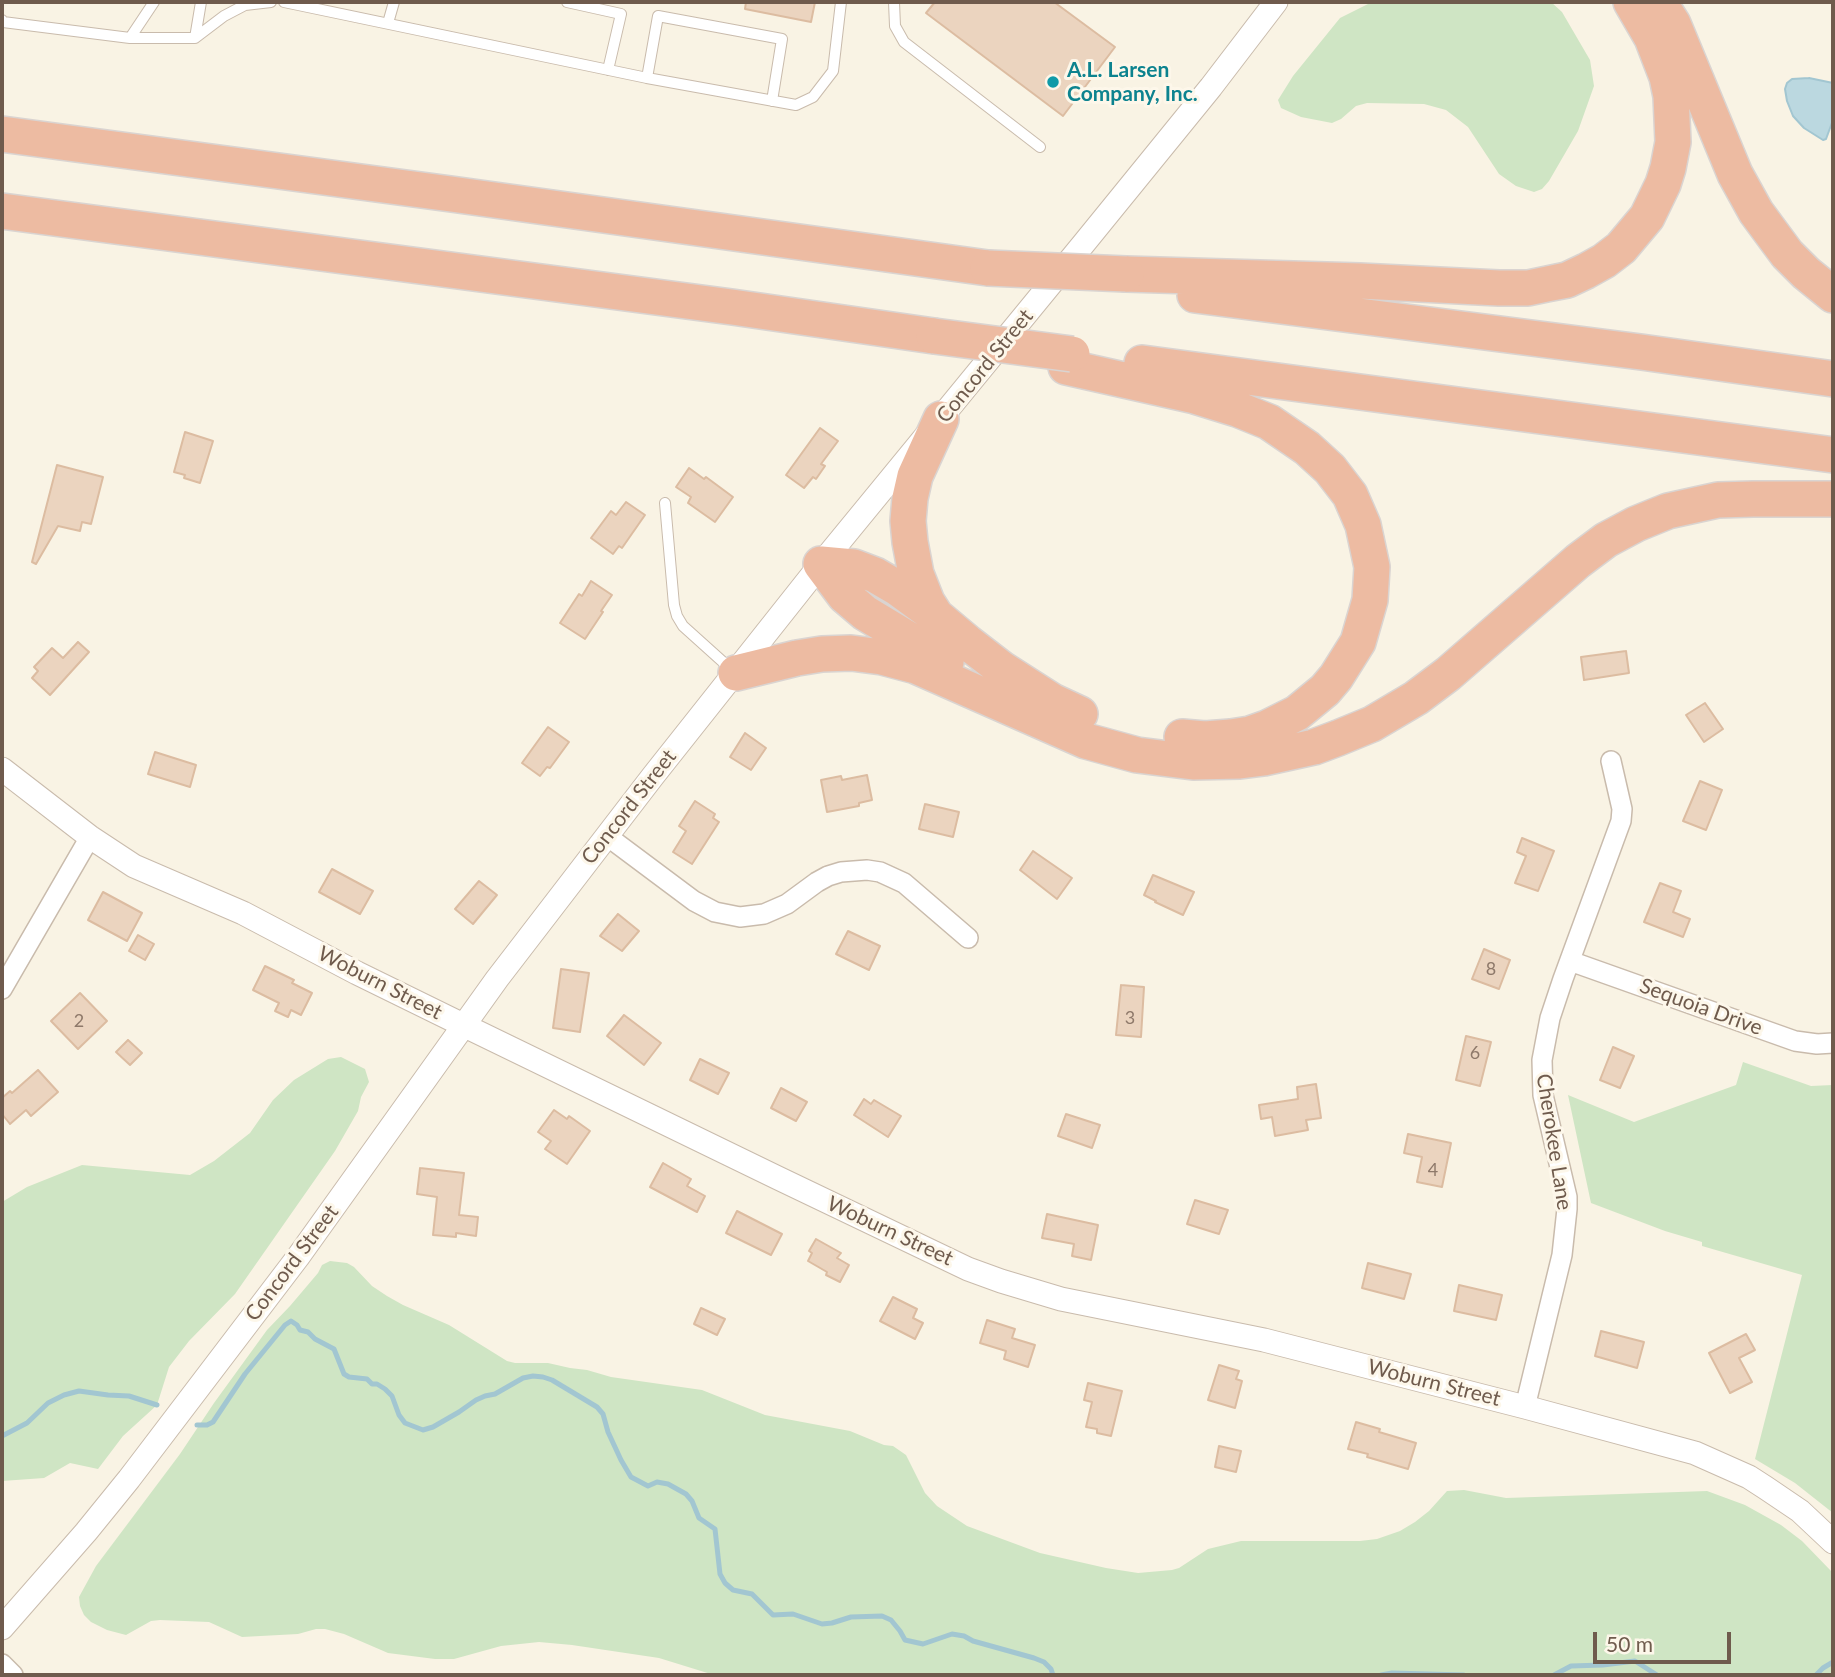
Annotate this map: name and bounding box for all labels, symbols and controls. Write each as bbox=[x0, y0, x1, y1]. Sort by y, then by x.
place label: A.L. Larsen Company, Inc. bbox=[1067, 57, 1198, 107]
marker: A.L. Larsen Company, Inc. bbox=[1045, 74, 1061, 90]
street label: Concord Street bbox=[932, 304, 1038, 428]
street label: Concord Street bbox=[576, 745, 682, 869]
street label: Woburn Street bbox=[314, 941, 446, 1025]
house number: 8 bbox=[1486, 958, 1496, 980]
street label: Sequoia Drive bbox=[1636, 973, 1766, 1041]
house number: 3 bbox=[1125, 1007, 1135, 1029]
house number: 2 bbox=[74, 1010, 84, 1032]
house number: 6 bbox=[1470, 1042, 1480, 1064]
street label: Cherokee Lane bbox=[1531, 1072, 1577, 1212]
house number: 4 bbox=[1428, 1159, 1438, 1181]
street label: Woburn Street bbox=[823, 1191, 957, 1271]
street label: Concord Street bbox=[240, 1200, 344, 1326]
street label: Woburn Street bbox=[1365, 1354, 1503, 1412]
scale bar bbox=[1597, 1618, 1735, 1662]
text: 50 m bbox=[1606, 1631, 1653, 1656]

